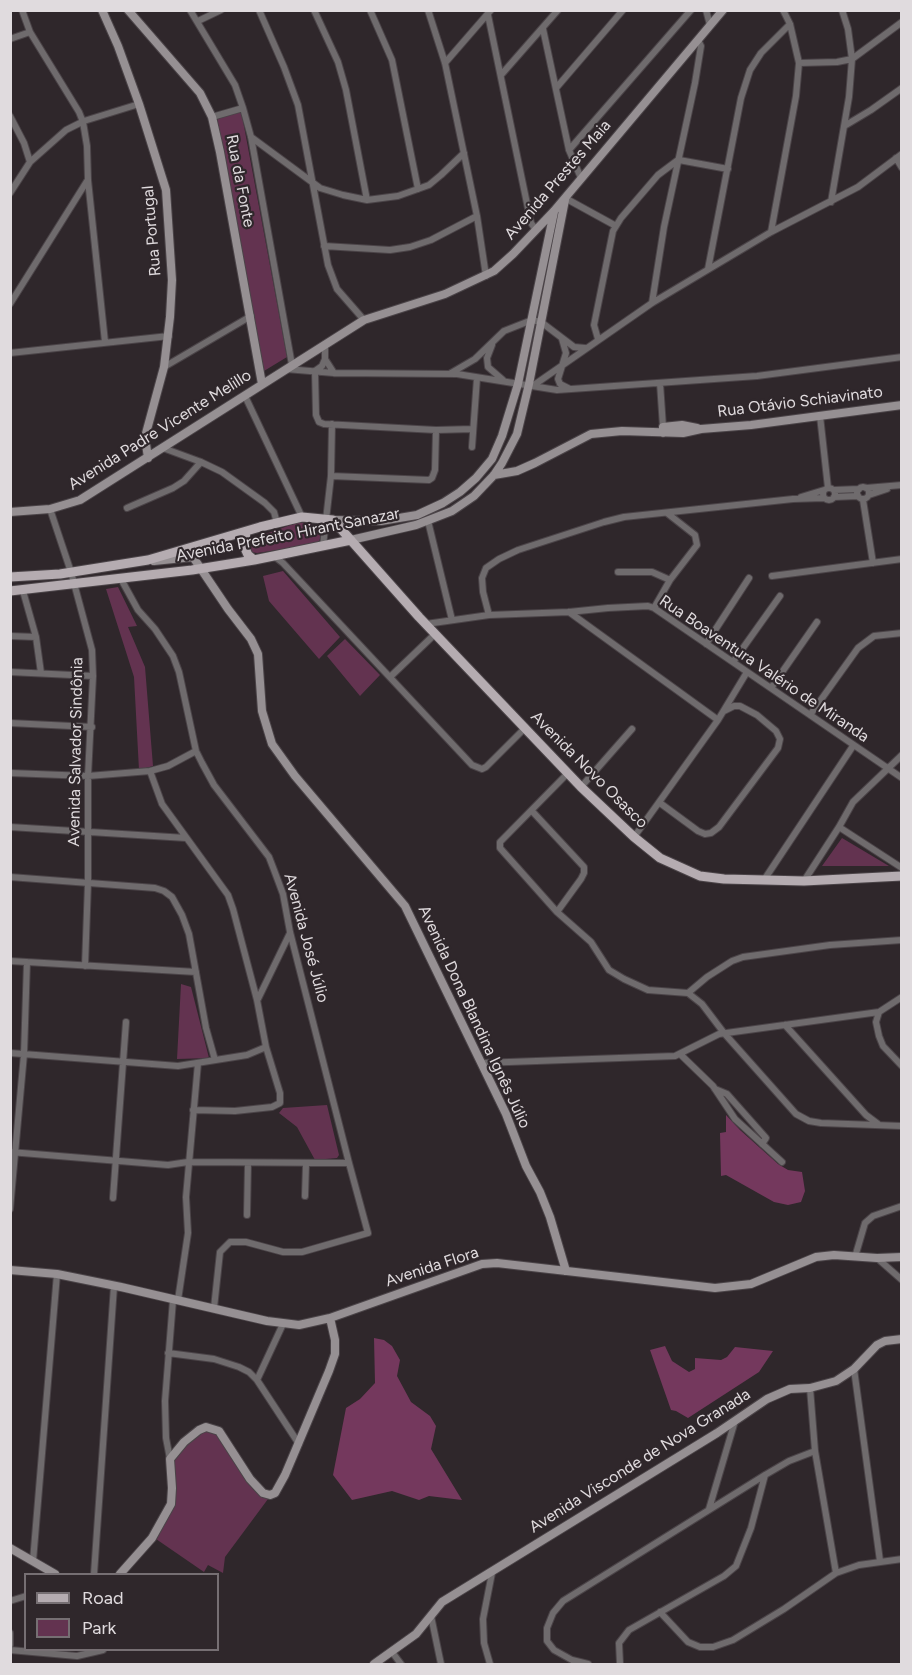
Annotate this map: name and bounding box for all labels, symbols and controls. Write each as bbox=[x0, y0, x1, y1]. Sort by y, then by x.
street label: Avenida Prestes Maia bbox=[501, 116, 615, 244]
street label: Rua da Fonte bbox=[222, 133, 258, 229]
street label: Rua Portugal bbox=[138, 185, 166, 277]
street label: Avenida Padre Vicente Melillo bbox=[65, 366, 255, 494]
street label: Rua Otávio Schiavinato bbox=[716, 382, 884, 422]
street label: Avenida Prefeito Hirant Sanazar bbox=[175, 504, 401, 566]
street label: Rua Boaventura Valério de Miranda bbox=[655, 591, 873, 747]
street label: Avenida Salvador Sindônia bbox=[65, 657, 87, 847]
street label: Avenida Novo Osasco bbox=[526, 707, 652, 833]
street label: Avenida José Júlio bbox=[280, 871, 332, 1005]
street label: Avenida Dona Blandina Ignês Júlio bbox=[414, 902, 534, 1132]
street label: Avenida Flora bbox=[383, 1243, 481, 1291]
street label: Avenida Visconde de Nova Granada bbox=[526, 1385, 754, 1537]
legend bbox=[24, 1573, 219, 1651]
text: Road bbox=[82, 1587, 123, 1609]
text: Park bbox=[82, 1617, 116, 1639]

